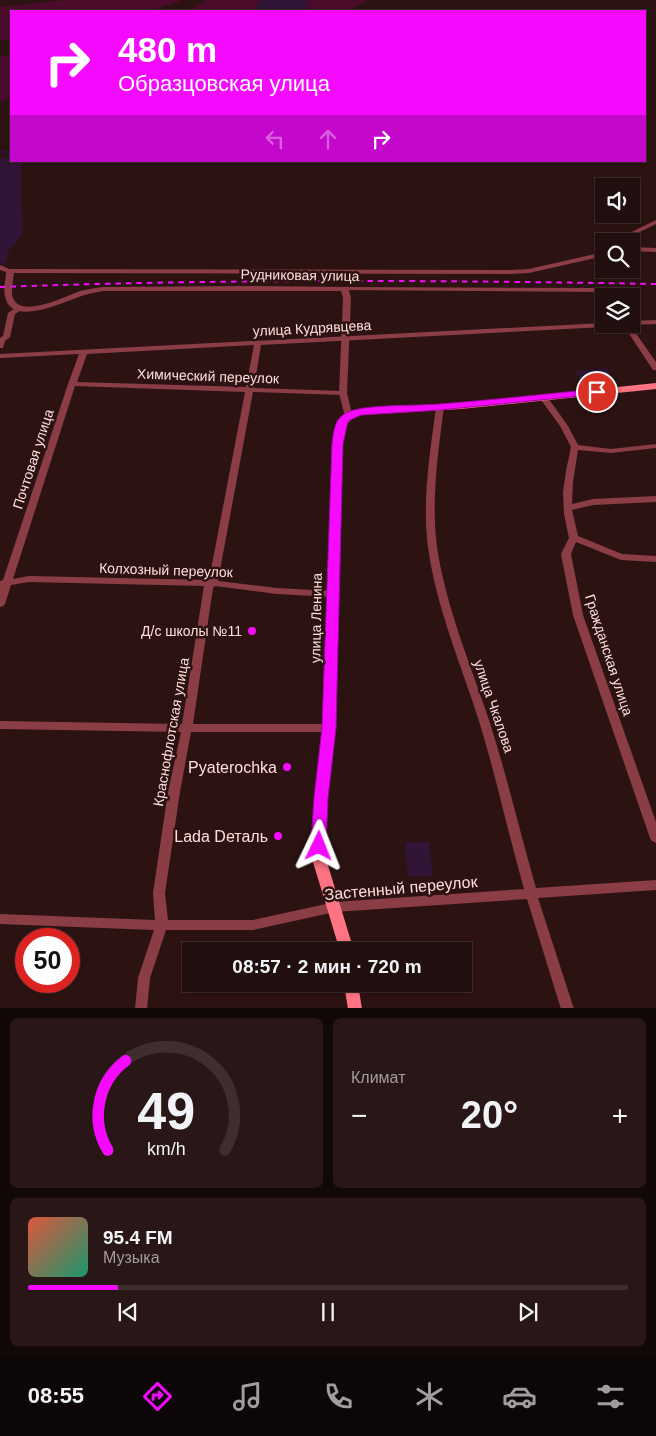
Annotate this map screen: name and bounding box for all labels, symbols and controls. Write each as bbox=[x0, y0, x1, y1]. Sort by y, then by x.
icon: right bbox=[35, 30, 100, 95]
text: 480 m bbox=[118, 30, 217, 69]
text: Образцовская улица bbox=[118, 71, 330, 96]
icon: left bbox=[261, 125, 289, 153]
icon: ahead bbox=[314, 125, 342, 153]
icon: right bbox=[367, 125, 395, 153]
map controls bbox=[595, 178, 640, 333]
button: sound bbox=[595, 178, 640, 223]
button: search bbox=[595, 233, 640, 278]
street label: Рудниковая улица bbox=[241, 266, 360, 284]
button: layers bbox=[595, 288, 640, 333]
street label: улица Кудрявцева bbox=[252, 317, 372, 339]
street label: Химический переулок bbox=[137, 366, 280, 387]
pin bbox=[576, 371, 618, 413]
icon: arrive bbox=[583, 378, 611, 406]
street label: Почтовая улица bbox=[9, 407, 57, 511]
street label: Колхозный переулок bbox=[99, 560, 234, 580]
street label: улица Ленина bbox=[307, 572, 325, 663]
street label: Гражданская улица bbox=[582, 592, 636, 718]
place label: Д/с школы №11 bbox=[141, 623, 242, 639]
marker: Д/с школы №11 bbox=[246, 625, 258, 637]
street label: Краснофлотская улица bbox=[150, 656, 192, 808]
street label: улица Чкалова bbox=[471, 657, 517, 755]
place label: Pyaterochka bbox=[188, 759, 277, 776]
marker: Pyaterochka bbox=[281, 761, 293, 773]
position arrow bbox=[292, 819, 344, 871]
place label: Lada Dеталь bbox=[174, 828, 268, 845]
marker: Lada Dеталь bbox=[272, 830, 284, 842]
street label: Застенный переулок bbox=[324, 873, 479, 903]
speed limit sign: 50 bbox=[15, 928, 80, 993]
text: 08:57 · 2 мин · 720 m bbox=[232, 956, 422, 977]
text: Климат bbox=[351, 1069, 405, 1086]
text: 49 bbox=[138, 1082, 195, 1140]
text: 20° bbox=[461, 1094, 518, 1136]
text: − bbox=[351, 1100, 367, 1131]
text: + bbox=[612, 1100, 628, 1131]
text: km/h bbox=[147, 1139, 186, 1159]
text: 95.4 FM bbox=[103, 1227, 173, 1248]
text: Музыка bbox=[103, 1249, 160, 1266]
icon: previous bbox=[114, 1298, 142, 1326]
icon: pause bbox=[314, 1298, 342, 1326]
icon: next bbox=[514, 1298, 542, 1326]
icon: directions bbox=[140, 1379, 175, 1414]
icon: music bbox=[230, 1379, 265, 1414]
icon: phone bbox=[321, 1379, 356, 1414]
icon: climate bbox=[412, 1379, 447, 1414]
icon: car bbox=[502, 1379, 537, 1414]
icon: filters bbox=[593, 1379, 628, 1414]
text: 08:55 bbox=[28, 1383, 84, 1408]

